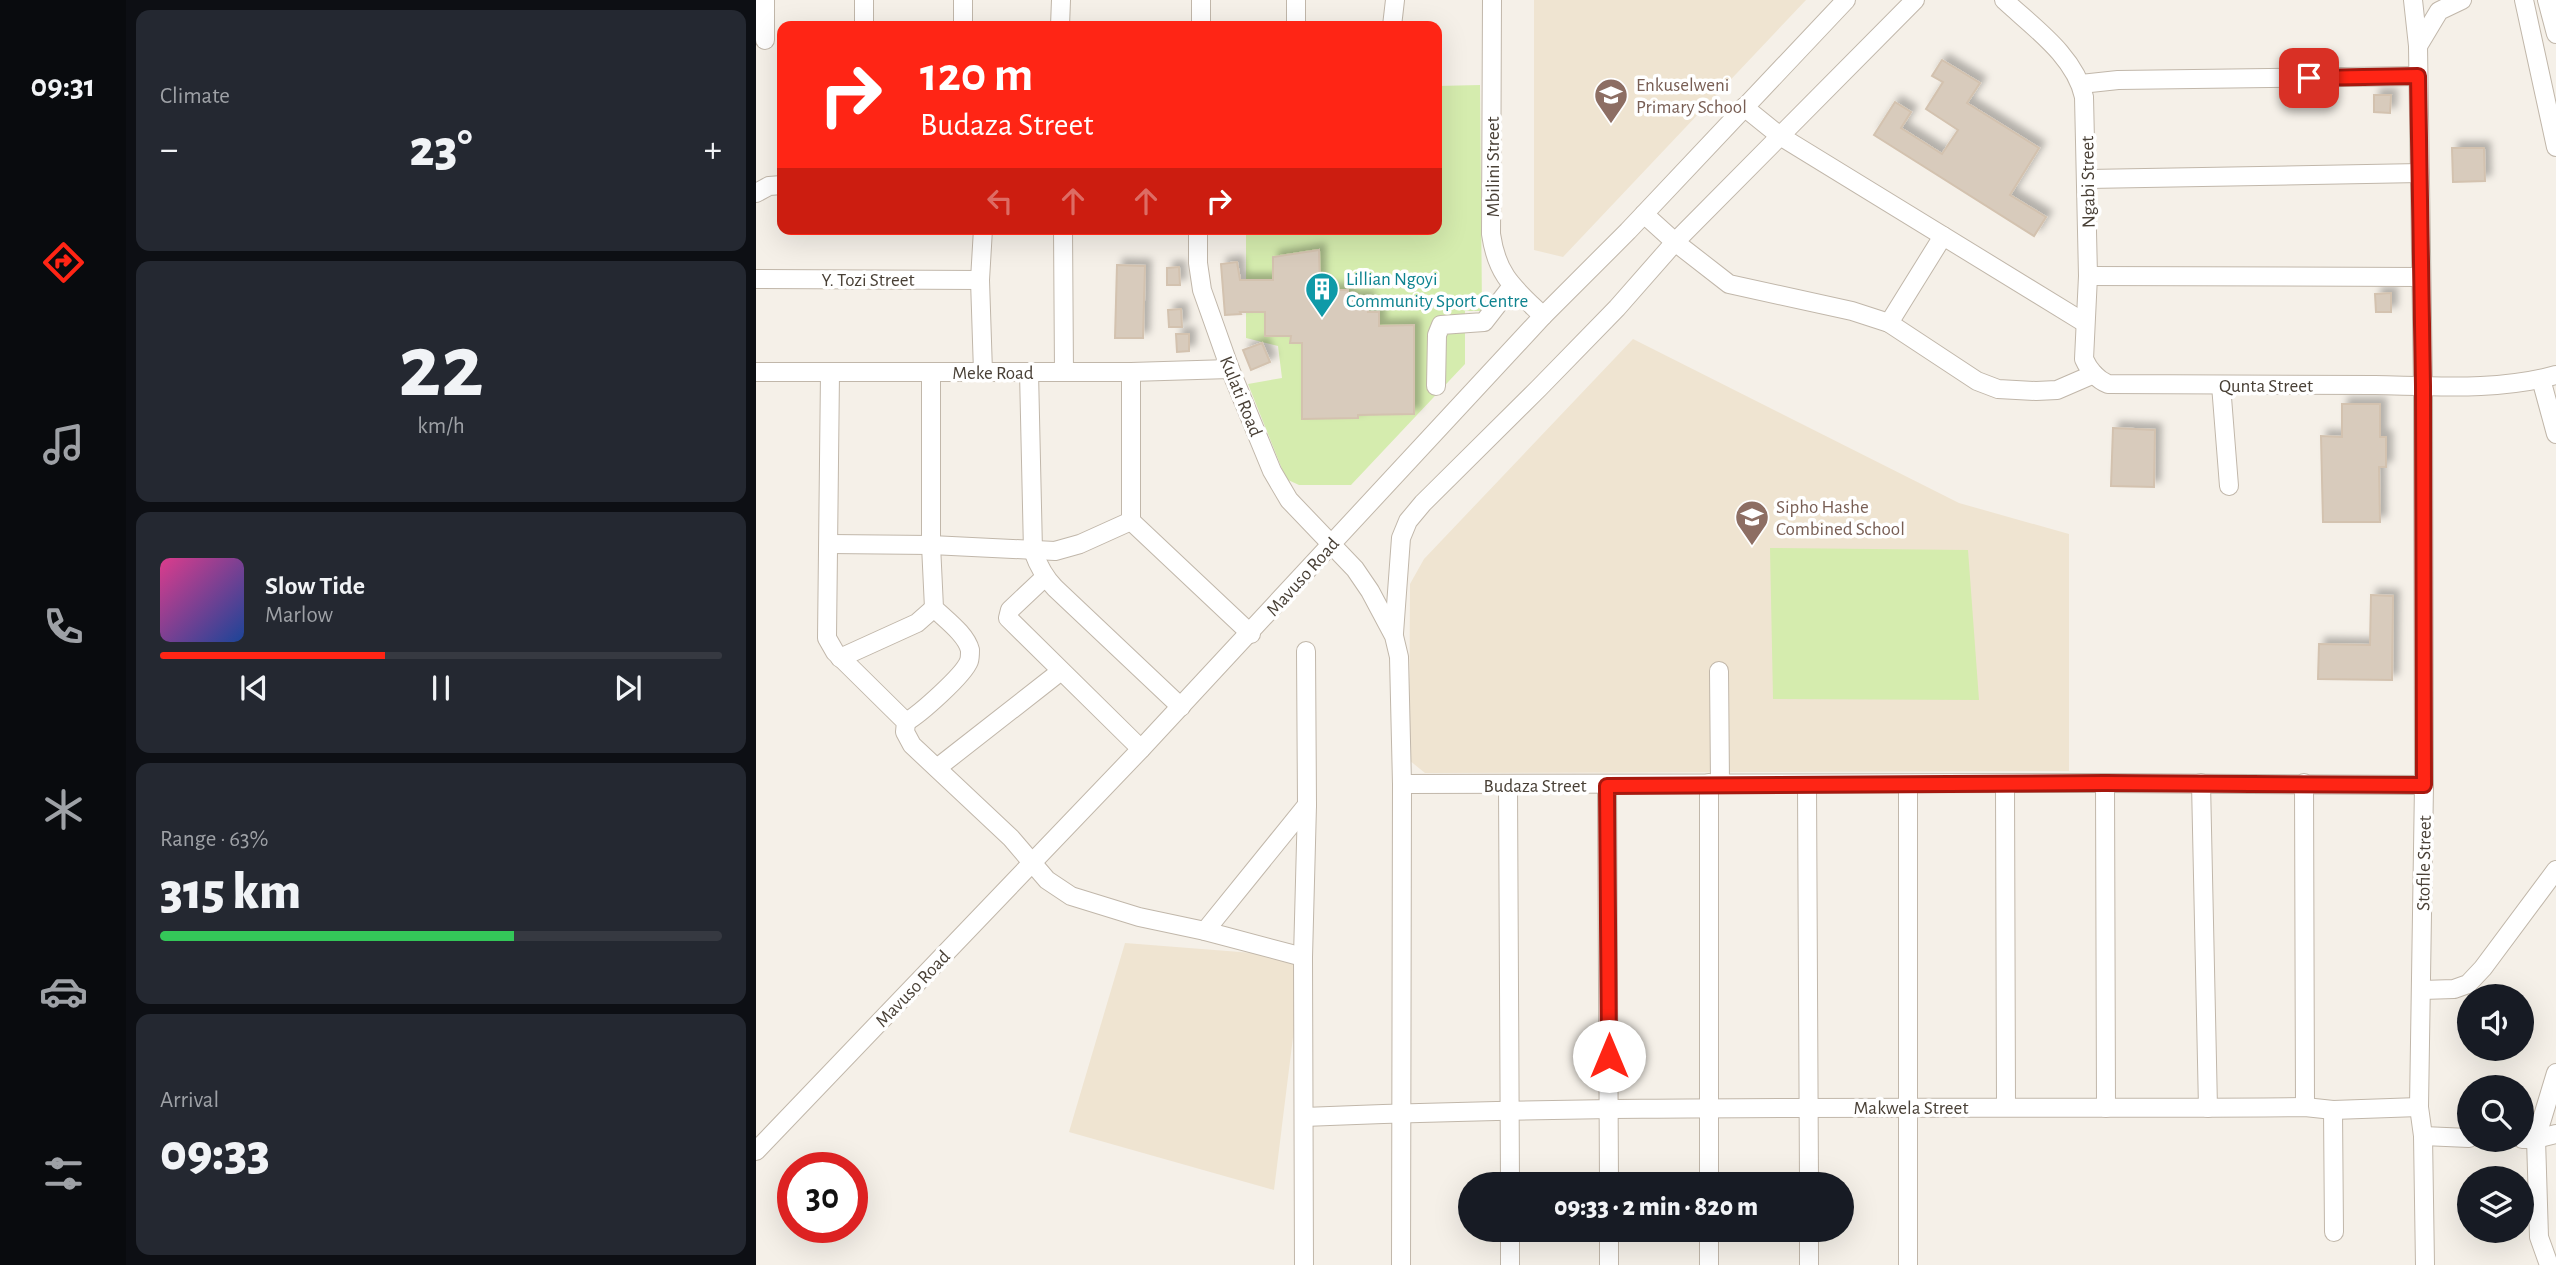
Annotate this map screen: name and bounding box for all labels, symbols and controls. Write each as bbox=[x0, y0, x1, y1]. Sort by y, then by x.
pin bbox=[2279, 48, 2339, 108]
icon: right bbox=[805, 49, 896, 140]
text: 120 m bbox=[920, 51, 1033, 100]
icon: arrive bbox=[2290, 59, 2328, 97]
text: 09:31 bbox=[31, 70, 95, 102]
school or university icon: Enkuselweni Primary School bbox=[1592, 76, 1630, 125]
place label: Enkuselweni Primary School bbox=[1636, 76, 1747, 117]
text: Climate bbox=[160, 85, 230, 108]
text: Budaza Street bbox=[920, 109, 1093, 141]
street label: Mbilini Street bbox=[1484, 117, 1503, 217]
text: 23° bbox=[410, 123, 472, 175]
text: − bbox=[160, 131, 178, 169]
text: + bbox=[704, 131, 722, 169]
street label: Ngabi Street bbox=[2078, 136, 2099, 228]
icon: left bbox=[981, 182, 1019, 220]
icon: ahead bbox=[1054, 182, 1092, 220]
icon: ahead bbox=[1127, 182, 1165, 220]
icon: right bbox=[1200, 182, 1238, 220]
icon: directions bbox=[39, 238, 88, 287]
building icon: Lillian Ngoyi Community Sport Centre bbox=[1303, 270, 1341, 319]
place label: Lillian Ngoyi Community Sport Centre bbox=[1346, 270, 1528, 311]
street label: Y. Tozi Street bbox=[821, 271, 915, 290]
text: 22 bbox=[398, 322, 484, 413]
street label: Kulati Road bbox=[1216, 354, 1265, 440]
street label: Meke Road bbox=[952, 364, 1034, 383]
street label: Qunta Street bbox=[2219, 377, 2313, 396]
text: km/h bbox=[417, 415, 465, 438]
icon: music bbox=[39, 420, 88, 469]
school or university icon: Sipho Hashe Combined School bbox=[1733, 498, 1771, 547]
place label: Sipho Hashe Combined School bbox=[1776, 498, 1905, 539]
street label: Mavuso Road bbox=[1263, 534, 1343, 620]
text: Slow Tide bbox=[265, 573, 365, 599]
icon: phone bbox=[39, 602, 88, 651]
text: Marlow bbox=[265, 604, 333, 627]
icon: previous bbox=[235, 669, 273, 707]
icon: pause bbox=[422, 669, 460, 707]
icon: next bbox=[609, 669, 647, 707]
street label: Budaza Street bbox=[1484, 777, 1586, 796]
icon: climate bbox=[39, 785, 88, 834]
street label: Stofile Street bbox=[2414, 815, 2435, 911]
text: Range · 63% bbox=[160, 828, 268, 851]
text: 315 km bbox=[160, 866, 301, 918]
street label: Mavuso Road bbox=[872, 947, 954, 1031]
icon: car bbox=[39, 967, 88, 1016]
map controls bbox=[2457, 984, 2534, 1243]
button: sound bbox=[2457, 984, 2534, 1061]
position arrow bbox=[1572, 1019, 1646, 1093]
button: search bbox=[2457, 1075, 2534, 1152]
text: Arrival bbox=[160, 1089, 219, 1112]
street label: Makwela Street bbox=[1854, 1099, 1968, 1118]
text: 09:33 bbox=[160, 1127, 270, 1179]
icon: filters bbox=[39, 1149, 88, 1198]
speed limit sign: 30 bbox=[777, 1152, 868, 1243]
button: layers bbox=[2457, 1166, 2534, 1243]
text: 09:33 · 2 min · 820 m bbox=[1554, 1194, 1758, 1220]

